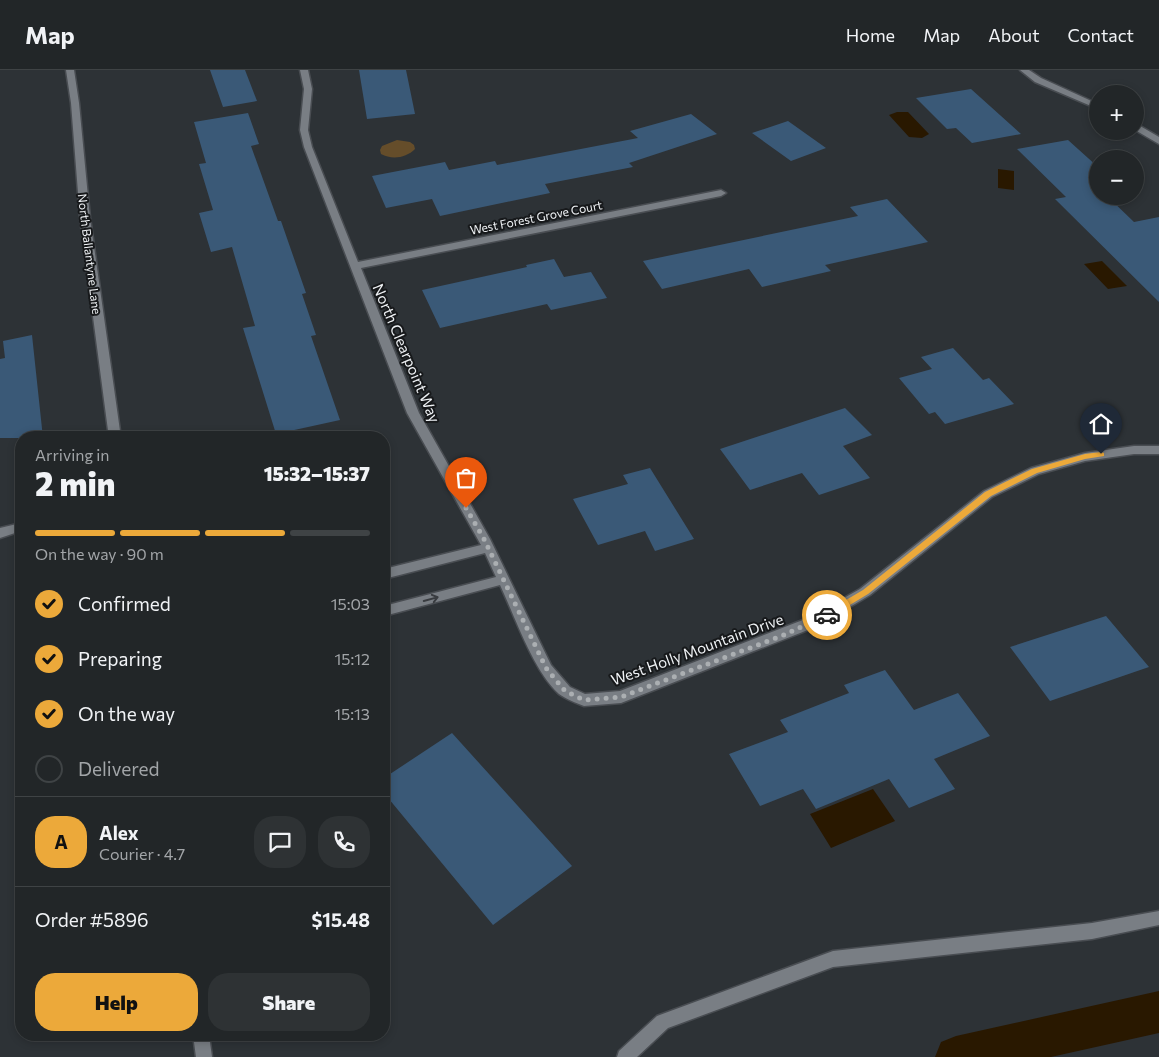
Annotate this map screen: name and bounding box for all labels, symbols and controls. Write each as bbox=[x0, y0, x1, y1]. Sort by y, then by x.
text: Map bbox=[25, 20, 75, 49]
text: Home bbox=[846, 24, 895, 46]
text: Map bbox=[923, 24, 960, 46]
text: About bbox=[988, 24, 1040, 46]
text: Contact bbox=[1068, 24, 1134, 46]
map controls bbox=[1089, 85, 1144, 205]
button: + bbox=[1089, 85, 1144, 140]
button: − bbox=[1089, 150, 1144, 205]
street label: North Ballantyne Lane bbox=[76, 193, 104, 315]
street label: West Forest Grove Court bbox=[469, 197, 603, 237]
street label: North Clearpoint Way bbox=[370, 281, 444, 425]
pin bbox=[1080, 403, 1122, 454]
icon: home bbox=[1087, 410, 1115, 438]
text: Arriving in bbox=[35, 445, 109, 464]
pin bbox=[445, 457, 487, 508]
text: 15:32–15:37 bbox=[264, 462, 370, 485]
text: 2 min bbox=[35, 463, 115, 503]
icon: bag bbox=[452, 464, 480, 492]
text: On the way · 90 m bbox=[35, 544, 164, 563]
icon: check bbox=[35, 590, 63, 618]
courier bbox=[802, 590, 852, 640]
text: Confirmed bbox=[78, 592, 171, 615]
text: 15:03 bbox=[331, 594, 370, 613]
one-way arrow bbox=[422, 594, 438, 603]
icon: car bbox=[813, 601, 841, 629]
street label: West Holly Mountain Drive bbox=[608, 609, 786, 689]
icon: check bbox=[35, 645, 63, 673]
text: Preparing bbox=[78, 647, 162, 670]
text: 15:12 bbox=[334, 649, 370, 668]
icon: check bbox=[35, 700, 63, 728]
text: On the way bbox=[78, 702, 175, 725]
text: 15:13 bbox=[334, 704, 370, 723]
text: Delivered bbox=[78, 757, 159, 780]
button: chat bbox=[254, 816, 306, 868]
button: phone bbox=[318, 816, 370, 868]
text: Alex bbox=[99, 821, 139, 844]
text: A bbox=[54, 830, 68, 853]
text: Courier · 4.7 bbox=[99, 844, 185, 863]
text: Order #5896 bbox=[35, 908, 149, 931]
text: $15.48 bbox=[311, 908, 370, 931]
button: Help bbox=[35, 973, 198, 1031]
button: Share bbox=[208, 973, 370, 1031]

